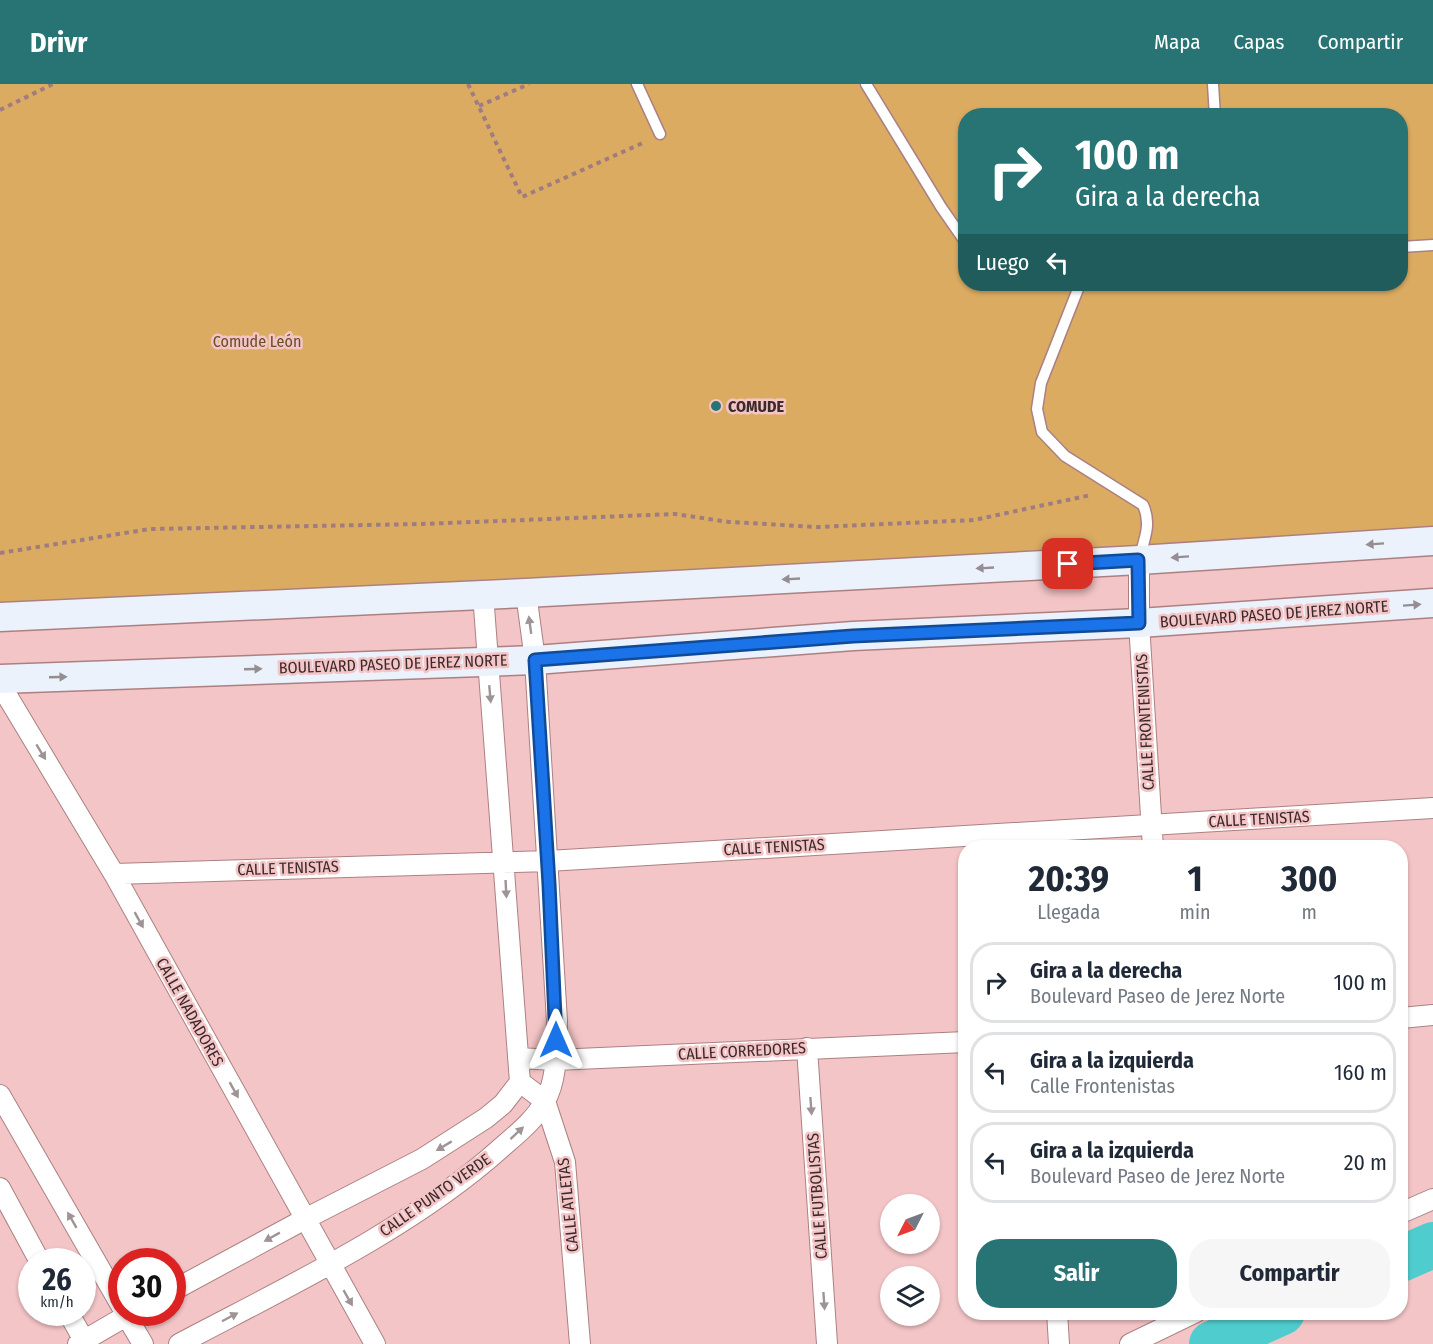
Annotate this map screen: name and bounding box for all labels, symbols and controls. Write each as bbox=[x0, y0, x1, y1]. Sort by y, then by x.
text: Drivr bbox=[30, 26, 88, 59]
text: Mapa bbox=[1154, 29, 1201, 55]
text: Capas bbox=[1234, 29, 1284, 55]
text: Compartir bbox=[1317, 29, 1403, 55]
text: 100 m bbox=[1075, 130, 1179, 180]
icon: right bbox=[976, 132, 1054, 210]
text: Gira a la derecha bbox=[1075, 181, 1260, 213]
icon: left bbox=[1041, 246, 1074, 279]
text: Luego bbox=[976, 249, 1029, 276]
park label: Comude León bbox=[213, 332, 301, 351]
place label: COMUDE bbox=[728, 397, 784, 416]
marker: COMUDE bbox=[709, 399, 723, 413]
pin bbox=[1042, 538, 1093, 589]
one-way arrow bbox=[1365, 540, 1384, 549]
icon: arrive bbox=[1051, 547, 1084, 580]
one-way arrow bbox=[1171, 552, 1190, 562]
one-way arrow bbox=[976, 564, 995, 573]
one-way arrow bbox=[781, 574, 800, 583]
street label: BOULEVARD PASEO DE JEREZ NORTE bbox=[1159, 597, 1389, 631]
one-way arrow bbox=[1403, 600, 1422, 609]
one-way arrow bbox=[525, 615, 535, 634]
street label: BOULEVARD PASEO DE JEREZ NORTE bbox=[278, 651, 508, 677]
street label: CALLE FRONTENISTAS bbox=[1132, 653, 1158, 791]
one-way arrow bbox=[244, 665, 263, 674]
one-way arrow bbox=[49, 672, 68, 681]
one-way arrow bbox=[485, 685, 495, 704]
one-way arrow bbox=[35, 744, 46, 760]
street label: CALLE TENISTAS bbox=[1208, 807, 1310, 831]
street label: CALLE TENISTAS bbox=[723, 835, 825, 859]
street label: CALLE TENISTAS bbox=[237, 857, 339, 879]
text: 20:39 bbox=[1029, 857, 1109, 901]
text: 1 bbox=[1187, 857, 1203, 901]
text: 300 bbox=[1281, 857, 1337, 901]
one-way arrow bbox=[501, 879, 510, 898]
text: Llegada bbox=[1037, 900, 1100, 924]
text: min bbox=[1180, 900, 1211, 924]
text: m bbox=[1302, 900, 1317, 924]
one-way arrow bbox=[134, 912, 144, 929]
street label: CALLE NADADORES bbox=[152, 954, 228, 1070]
text: Gira a la derecha bbox=[1030, 957, 1182, 984]
icon: right bbox=[979, 966, 1012, 999]
text: 100 m bbox=[1333, 969, 1387, 996]
text: Boulevard Paseo de Jerez Norte bbox=[1030, 984, 1285, 1008]
position arrow bbox=[524, 1008, 588, 1072]
street label: CALLE CORREDORES bbox=[678, 1038, 807, 1064]
text: Gira a la izquierda bbox=[1030, 1047, 1194, 1074]
icon: left bbox=[979, 1056, 1012, 1089]
text: 160 m bbox=[1334, 1059, 1387, 1086]
text: Calle Frontenistas bbox=[1030, 1074, 1175, 1098]
one-way arrow bbox=[229, 1082, 239, 1099]
one-way arrow bbox=[806, 1097, 815, 1116]
one-way arrow bbox=[510, 1126, 525, 1140]
street label: CALLE FUTBOLISTAS bbox=[803, 1132, 831, 1260]
text: Gira a la izquierda bbox=[1030, 1137, 1194, 1164]
one-way arrow bbox=[436, 1140, 452, 1151]
icon: left bbox=[979, 1146, 1012, 1179]
text: 20 m bbox=[1344, 1149, 1387, 1176]
street label: CALLE PUNTO VERDE bbox=[376, 1150, 494, 1240]
street label: CALLE ATLETAS bbox=[554, 1157, 582, 1253]
text: Boulevard Paseo de Jerez Norte bbox=[1030, 1164, 1285, 1188]
north arrow bbox=[880, 1194, 940, 1254]
map controls bbox=[880, 1194, 940, 1326]
one-way arrow bbox=[66, 1212, 77, 1228]
one-way arrow bbox=[263, 1232, 280, 1242]
button: Salir bbox=[976, 1239, 1177, 1308]
button: Compartir bbox=[1189, 1239, 1390, 1308]
speed limit sign: 30 bbox=[108, 1248, 186, 1326]
text: 26 bbox=[42, 1262, 72, 1298]
button: layers bbox=[880, 1266, 940, 1326]
one-way arrow bbox=[343, 1290, 354, 1306]
one-way arrow bbox=[819, 1292, 828, 1311]
text: km/h bbox=[40, 1293, 74, 1311]
one-way arrow bbox=[222, 1312, 239, 1322]

